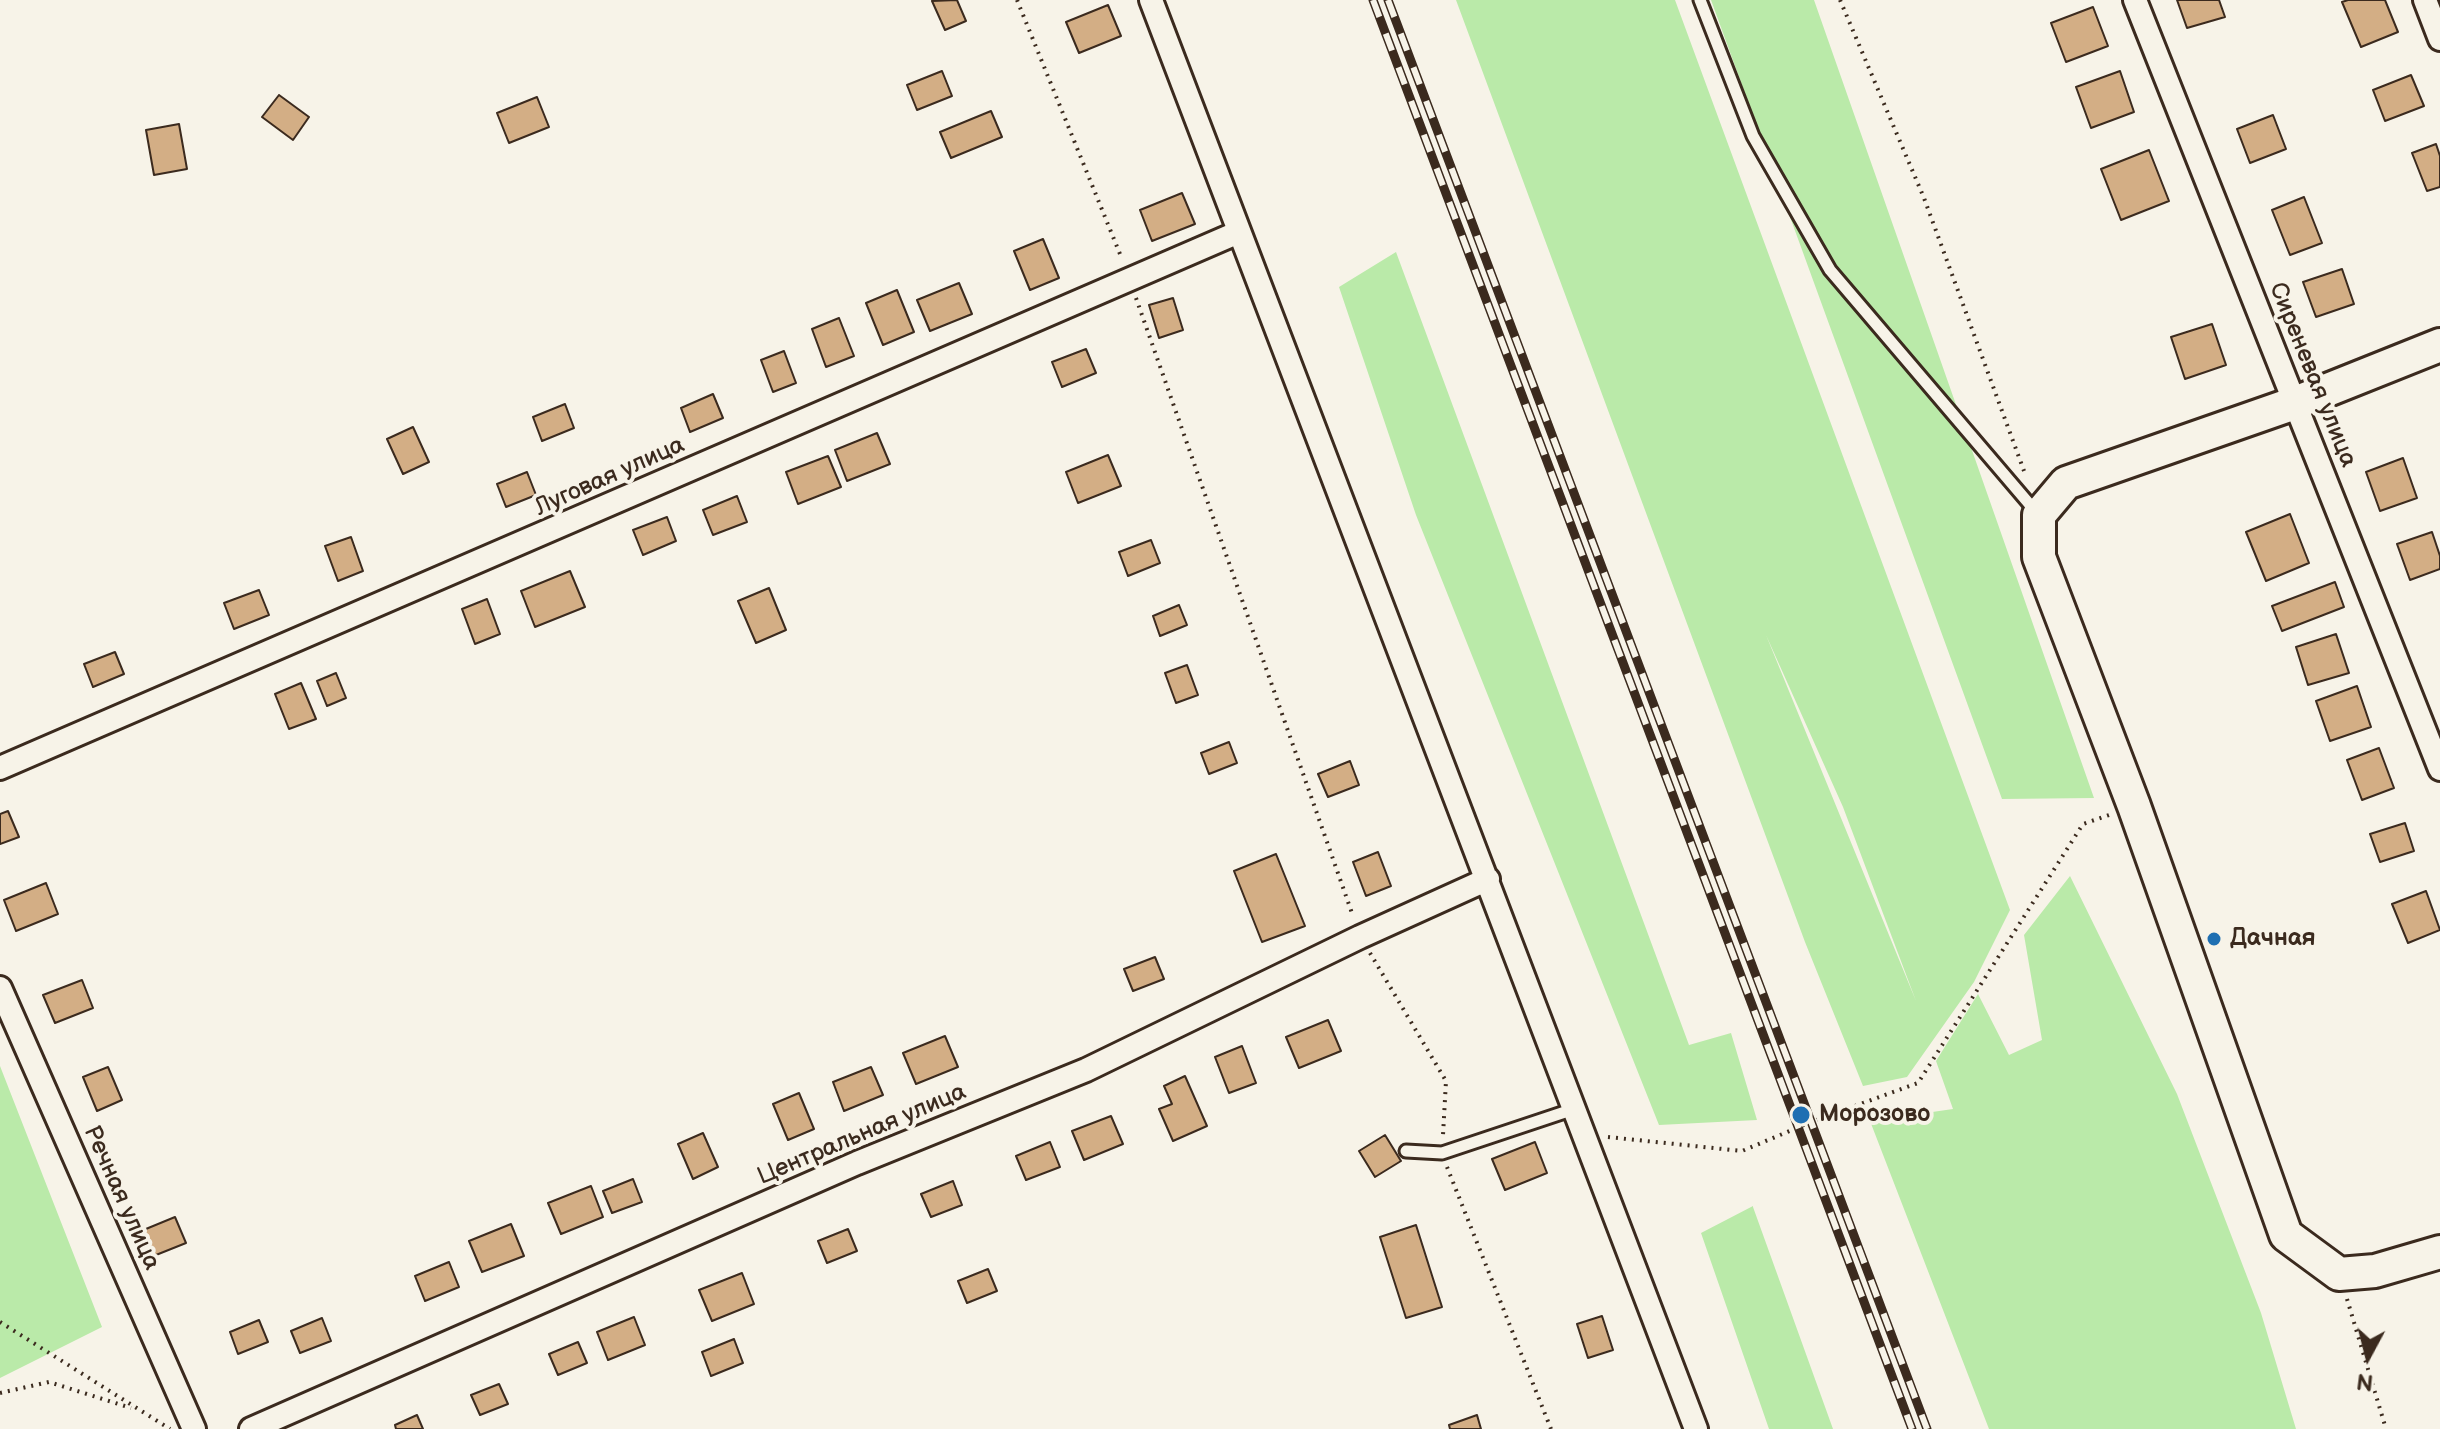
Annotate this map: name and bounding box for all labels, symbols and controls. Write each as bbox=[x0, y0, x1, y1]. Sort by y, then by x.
street label: Сиреневая улица bbox=[2262, 279, 2362, 471]
street label: Луговая улица bbox=[531, 431, 689, 523]
place label: Дачная bbox=[2230, 925, 2316, 953]
marker: Дачная bbox=[2205, 930, 2223, 948]
street label: Центральная улица bbox=[753, 1078, 971, 1192]
place label: Морозово bbox=[1819, 1101, 1930, 1129]
marker: Морозово bbox=[1790, 1104, 1812, 1126]
street label: Речная улица bbox=[76, 1121, 166, 1275]
north arrow bbox=[2328, 1317, 2408, 1397]
text: N bbox=[2355, 1367, 2375, 1396]

